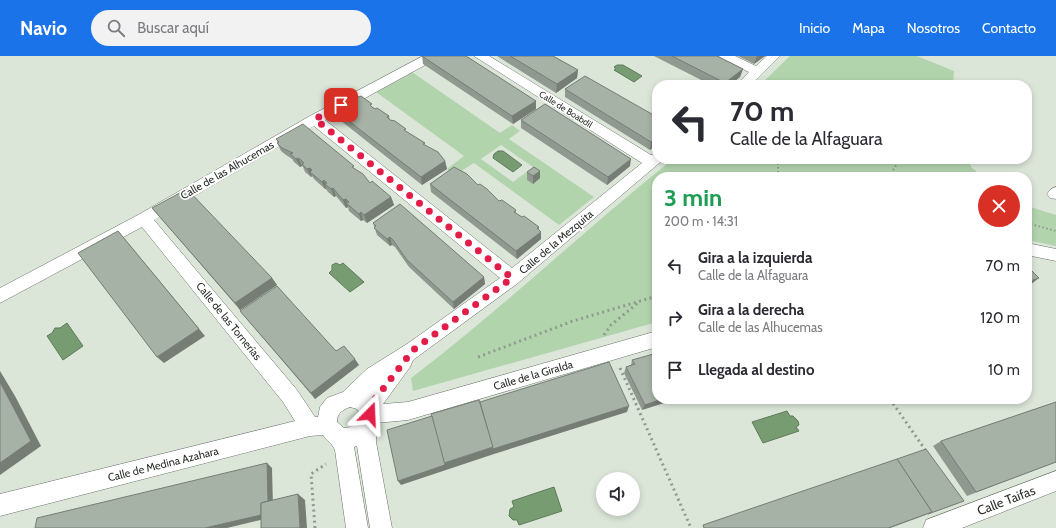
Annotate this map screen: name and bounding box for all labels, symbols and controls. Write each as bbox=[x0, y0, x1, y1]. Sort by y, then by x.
search box bbox=[91, 10, 371, 46]
text: Navio bbox=[20, 17, 67, 40]
icon: search bbox=[105, 17, 127, 39]
text: Buscar aquí bbox=[137, 19, 209, 37]
text: Inicio bbox=[799, 19, 830, 37]
text: Mapa bbox=[852, 19, 885, 37]
text: Nosotros bbox=[907, 19, 960, 37]
text: Contacto bbox=[982, 19, 1036, 37]
pin bbox=[324, 88, 358, 122]
street label: Calle de Boabdil bbox=[537, 88, 596, 130]
icon: arrive bbox=[330, 94, 352, 116]
text: 70 m bbox=[730, 94, 794, 128]
icon: left bbox=[664, 96, 716, 148]
text: Calle de la Alfaguara bbox=[730, 128, 883, 150]
street label: Calle de las Alhucemas bbox=[178, 137, 277, 202]
text: 3 min bbox=[664, 183, 722, 212]
button: close bbox=[978, 185, 1020, 227]
street label: Calle de la Mezquita bbox=[516, 206, 597, 277]
text: 200 m · 14:31 bbox=[664, 213, 738, 229]
text: Gira a la izquierda bbox=[698, 249, 812, 267]
icon: left bbox=[664, 255, 686, 277]
text: 70 m bbox=[986, 257, 1020, 275]
text: Calle de la Alfaguara bbox=[698, 267, 808, 283]
street label: Calle de las Tornerías bbox=[193, 279, 265, 363]
text: Gira a la derecha bbox=[698, 301, 804, 319]
icon: right bbox=[664, 307, 686, 329]
text: 120 m bbox=[980, 309, 1020, 327]
text: Calle de las Alhucemas bbox=[698, 319, 823, 335]
street label: Calle de la Giralda bbox=[492, 357, 575, 393]
icon: arrive bbox=[664, 359, 686, 381]
text: Llegada al destino bbox=[698, 361, 814, 379]
text: 10 m bbox=[988, 361, 1020, 379]
position arrow bbox=[349, 393, 391, 435]
street label: Calle de Medina Azahara bbox=[106, 443, 220, 485]
map controls bbox=[596, 472, 640, 516]
button: sound bbox=[596, 472, 640, 516]
street label: Calle Taifas bbox=[975, 481, 1038, 518]

